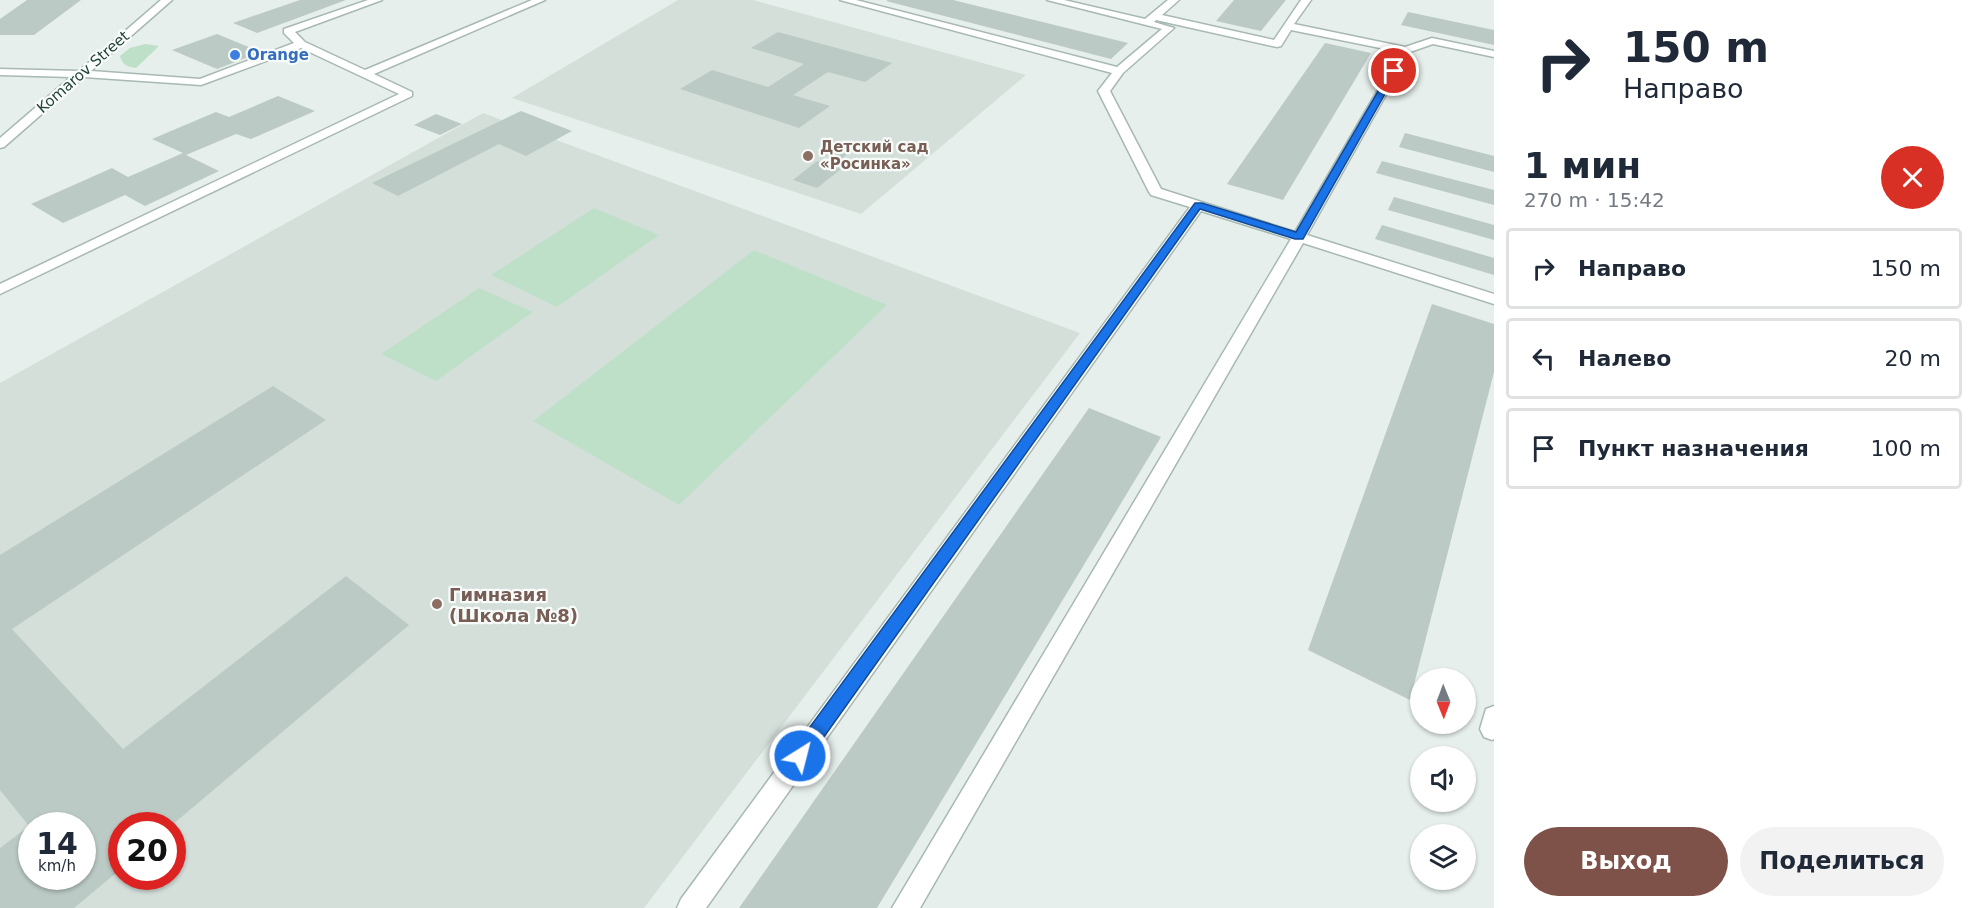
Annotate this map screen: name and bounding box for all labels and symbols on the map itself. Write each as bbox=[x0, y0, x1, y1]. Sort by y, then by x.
street label: Komarov Street bbox=[33, 27, 133, 117]
pin bbox=[1368, 45, 1419, 96]
place label: Orange bbox=[247, 46, 309, 64]
marker: Orange bbox=[228, 48, 242, 62]
place label: Детский сад «Росинка» bbox=[820, 138, 929, 173]
marker: Детский сад «Росинка» bbox=[801, 149, 815, 163]
place label: Гимназия (Школа №8) bbox=[449, 584, 578, 626]
marker: Гимназия (Школа №8) bbox=[430, 597, 444, 611]
north arrow bbox=[1410, 668, 1476, 734]
position arrow bbox=[768, 724, 832, 788]
speed limit sign: 20 bbox=[108, 812, 186, 890]

